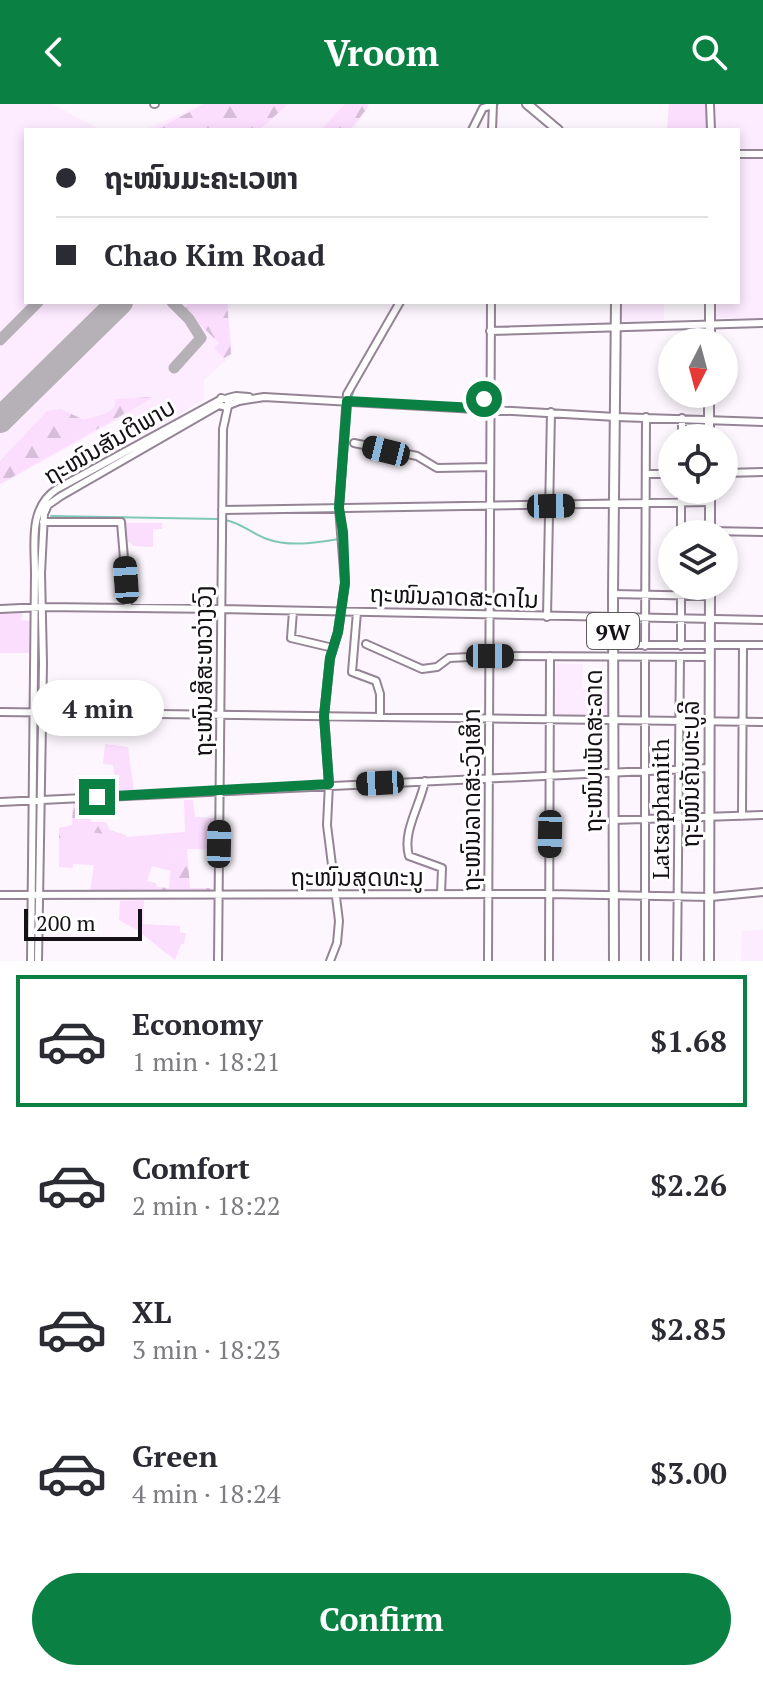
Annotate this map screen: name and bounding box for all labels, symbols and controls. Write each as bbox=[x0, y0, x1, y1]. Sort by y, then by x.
text: Vroom bbox=[324, 29, 439, 76]
icon: back bbox=[32, 30, 76, 74]
icon: search bbox=[687, 30, 731, 74]
text: ຖະໜົນມະຄະເວຫາ bbox=[104, 158, 298, 198]
text: Chao Kim Road bbox=[104, 235, 325, 275]
north arrow bbox=[658, 328, 738, 408]
map controls bbox=[658, 328, 738, 600]
route start bbox=[466, 381, 502, 417]
street label: ຖະໜົນສັນຕິພາບ bbox=[37, 390, 181, 492]
button: locate bbox=[658, 424, 738, 504]
car bbox=[360, 434, 412, 468]
car bbox=[527, 494, 575, 518]
button: layers bbox=[658, 520, 738, 600]
car bbox=[112, 555, 140, 605]
street label: ຖະໜົນລາດສະດາໄນ bbox=[369, 577, 539, 615]
street label: ຖະໜົນສີສະຫວ່າງວົງ bbox=[187, 585, 219, 757]
road number: 9W bbox=[587, 613, 639, 649]
car bbox=[466, 644, 514, 668]
street label: ຖະໜົນເພັດສະລາດ bbox=[577, 669, 609, 833]
callout: 4 min bbox=[31, 681, 163, 737]
text: 4 min bbox=[62, 691, 134, 725]
street label: ຖະໜົນຄັນທະບູລີ bbox=[674, 700, 706, 848]
street label: ຖະໜົນລາດສະວົງເສິກ bbox=[455, 708, 487, 892]
street label: Latsaphanith bbox=[644, 739, 676, 879]
car bbox=[355, 770, 405, 796]
route end bbox=[79, 779, 115, 815]
car bbox=[538, 810, 562, 858]
car bbox=[207, 820, 231, 868]
street label: ຖະໜົນສຸດທະນູ bbox=[290, 861, 424, 894]
scale bar bbox=[24, 905, 142, 941]
text: 200 m bbox=[36, 908, 96, 937]
text: Economy bbox=[132, 1004, 263, 1044]
icon: car bbox=[36, 1005, 108, 1077]
text: $1.68 bbox=[650, 1021, 727, 1061]
text: 1 min · 18:21 bbox=[132, 1044, 281, 1078]
text: Comfort bbox=[132, 1148, 250, 1188]
icon: car bbox=[36, 1149, 108, 1221]
text: $2.26 bbox=[650, 1165, 727, 1205]
text: 2 min · 18:22 bbox=[132, 1188, 281, 1222]
text: XL bbox=[132, 1292, 171, 1332]
icon: car bbox=[36, 1293, 108, 1365]
text: $2.85 bbox=[650, 1309, 727, 1349]
text: 3 min · 18:23 bbox=[132, 1332, 281, 1366]
text: Green bbox=[132, 1436, 218, 1476]
icon: car bbox=[36, 1437, 108, 1509]
text: $3.00 bbox=[650, 1453, 727, 1493]
text: 4 min · 18:24 bbox=[132, 1476, 281, 1510]
button: Confirm bbox=[32, 1573, 731, 1665]

